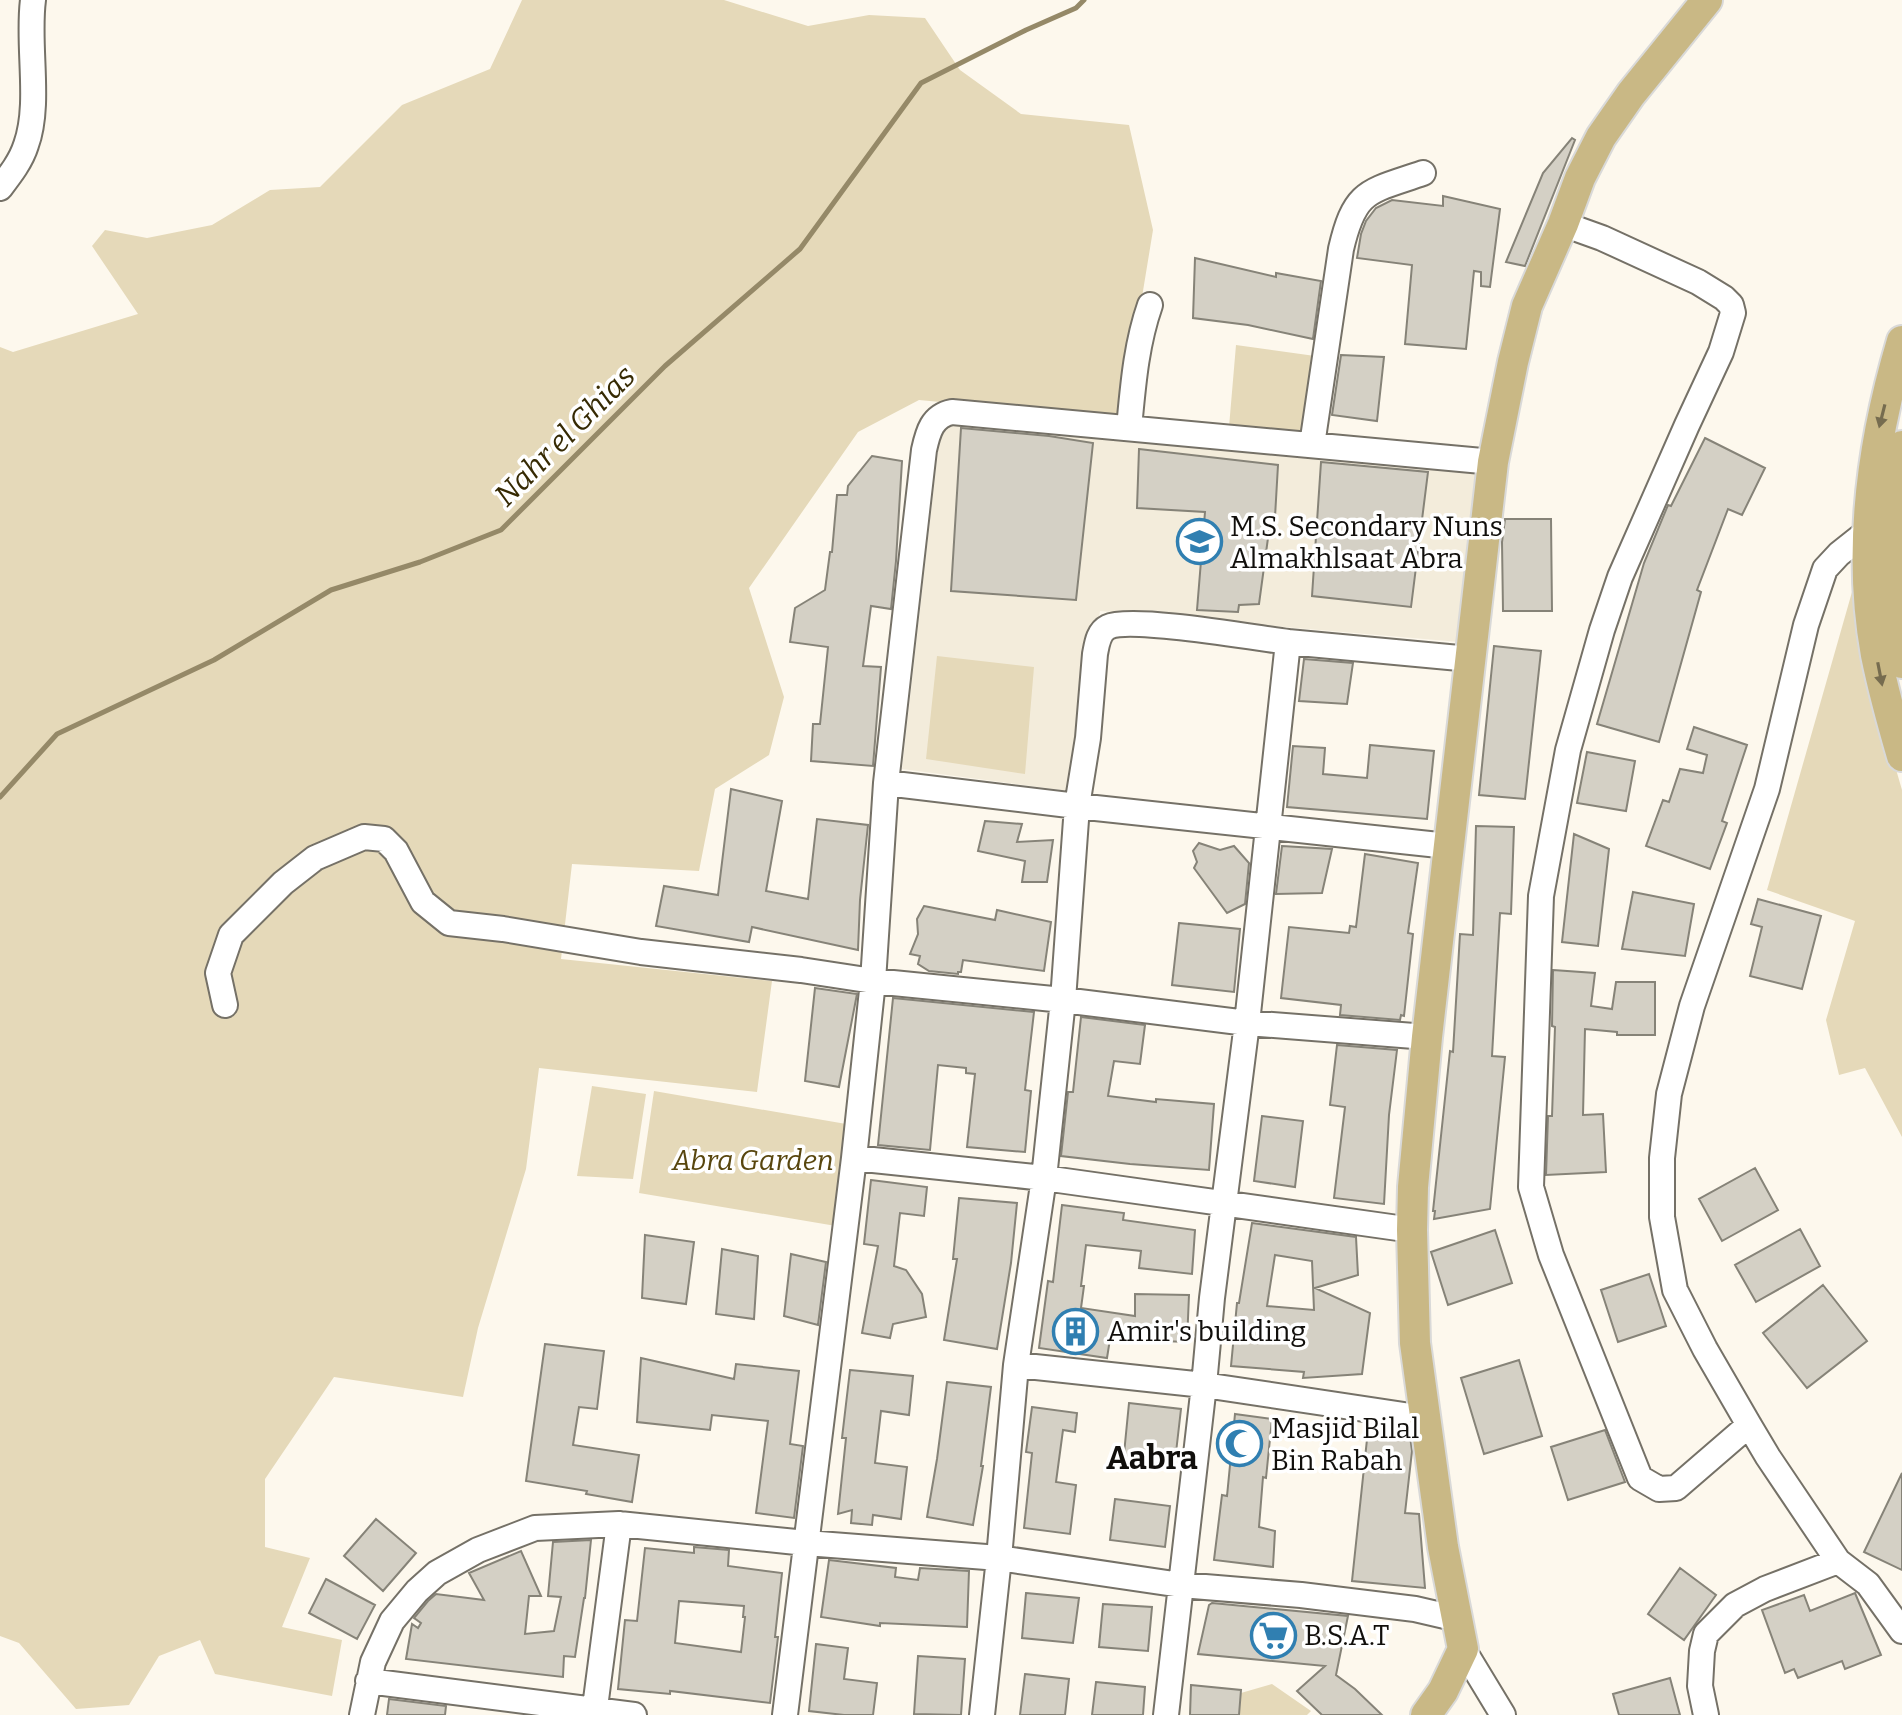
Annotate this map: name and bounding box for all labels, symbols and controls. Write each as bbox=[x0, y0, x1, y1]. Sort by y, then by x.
water label: Nahr el Ghias bbox=[487, 358, 643, 514]
one-way arrow bbox=[1876, 404, 1888, 429]
place label: M.S. Secondary Nuns Almakhlsaat Abra bbox=[1230, 510, 1503, 575]
school or university icon: M.S. Secondary Nuns Almakhlsaat Abra bbox=[1175, 518, 1223, 566]
one-way arrow bbox=[1874, 662, 1887, 687]
park label: Abra Garden bbox=[670, 1144, 834, 1177]
building icon: Amir's building bbox=[1052, 1307, 1100, 1355]
place label: Amir's building bbox=[1107, 1315, 1306, 1348]
place label: Masjid Bilal Bin Rabah bbox=[1271, 1412, 1419, 1477]
mosque icon: Masjid Bilal Bin Rabah bbox=[1216, 1420, 1264, 1468]
district label: Aabra bbox=[1106, 1439, 1198, 1477]
supermarket icon: B.S.A.T bbox=[1249, 1611, 1297, 1659]
place label: B.S.A.T bbox=[1304, 1619, 1389, 1652]

